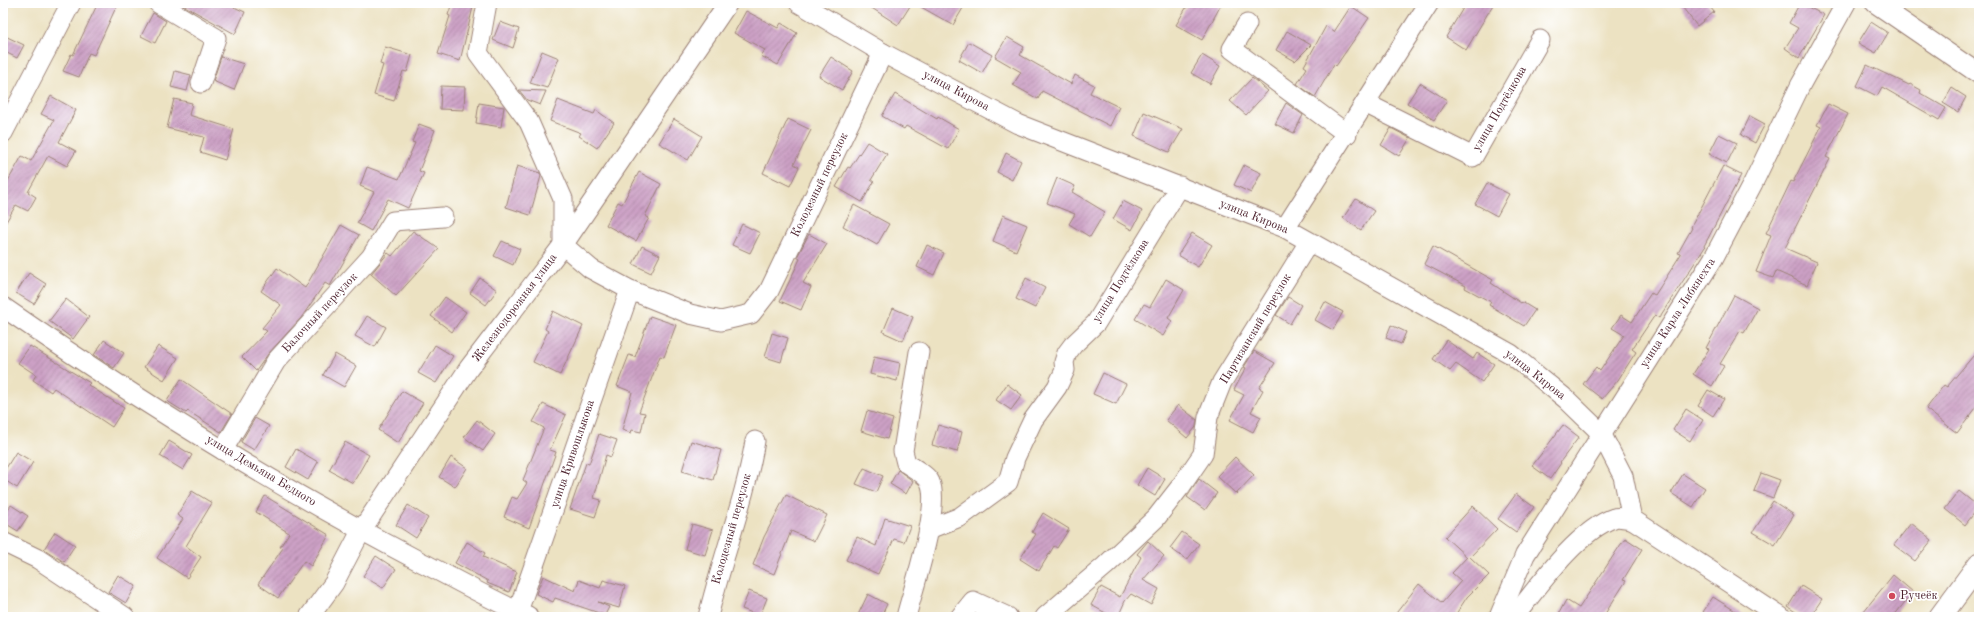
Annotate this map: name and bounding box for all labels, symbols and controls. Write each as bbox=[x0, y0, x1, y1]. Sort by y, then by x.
street label: улица Подтёлкова bbox=[1471, 64, 1529, 154]
street label: улица Кирова bbox=[921, 69, 991, 113]
street label: Колодезный переулок bbox=[789, 131, 851, 239]
street label: улица Кирова bbox=[1218, 198, 1290, 236]
street label: улица Подтёлкова bbox=[1091, 237, 1152, 325]
street label: Железнодорожная улица bbox=[470, 252, 560, 364]
street label: улица Карла Либкнехта bbox=[1638, 256, 1718, 370]
street label: Балочный переулок bbox=[280, 271, 360, 355]
street label: Партизанский переулок bbox=[1218, 272, 1294, 386]
street label: улица Кирова bbox=[1503, 348, 1568, 402]
street label: улица Кривошлыкова bbox=[549, 398, 597, 510]
street label: улица Демьяна Бедного bbox=[204, 433, 318, 509]
street label: Колодезный переулок bbox=[710, 472, 754, 586]
place label: Ручеёк bbox=[1900, 590, 1938, 602]
marker: Ручеёк bbox=[1887, 591, 1897, 601]

